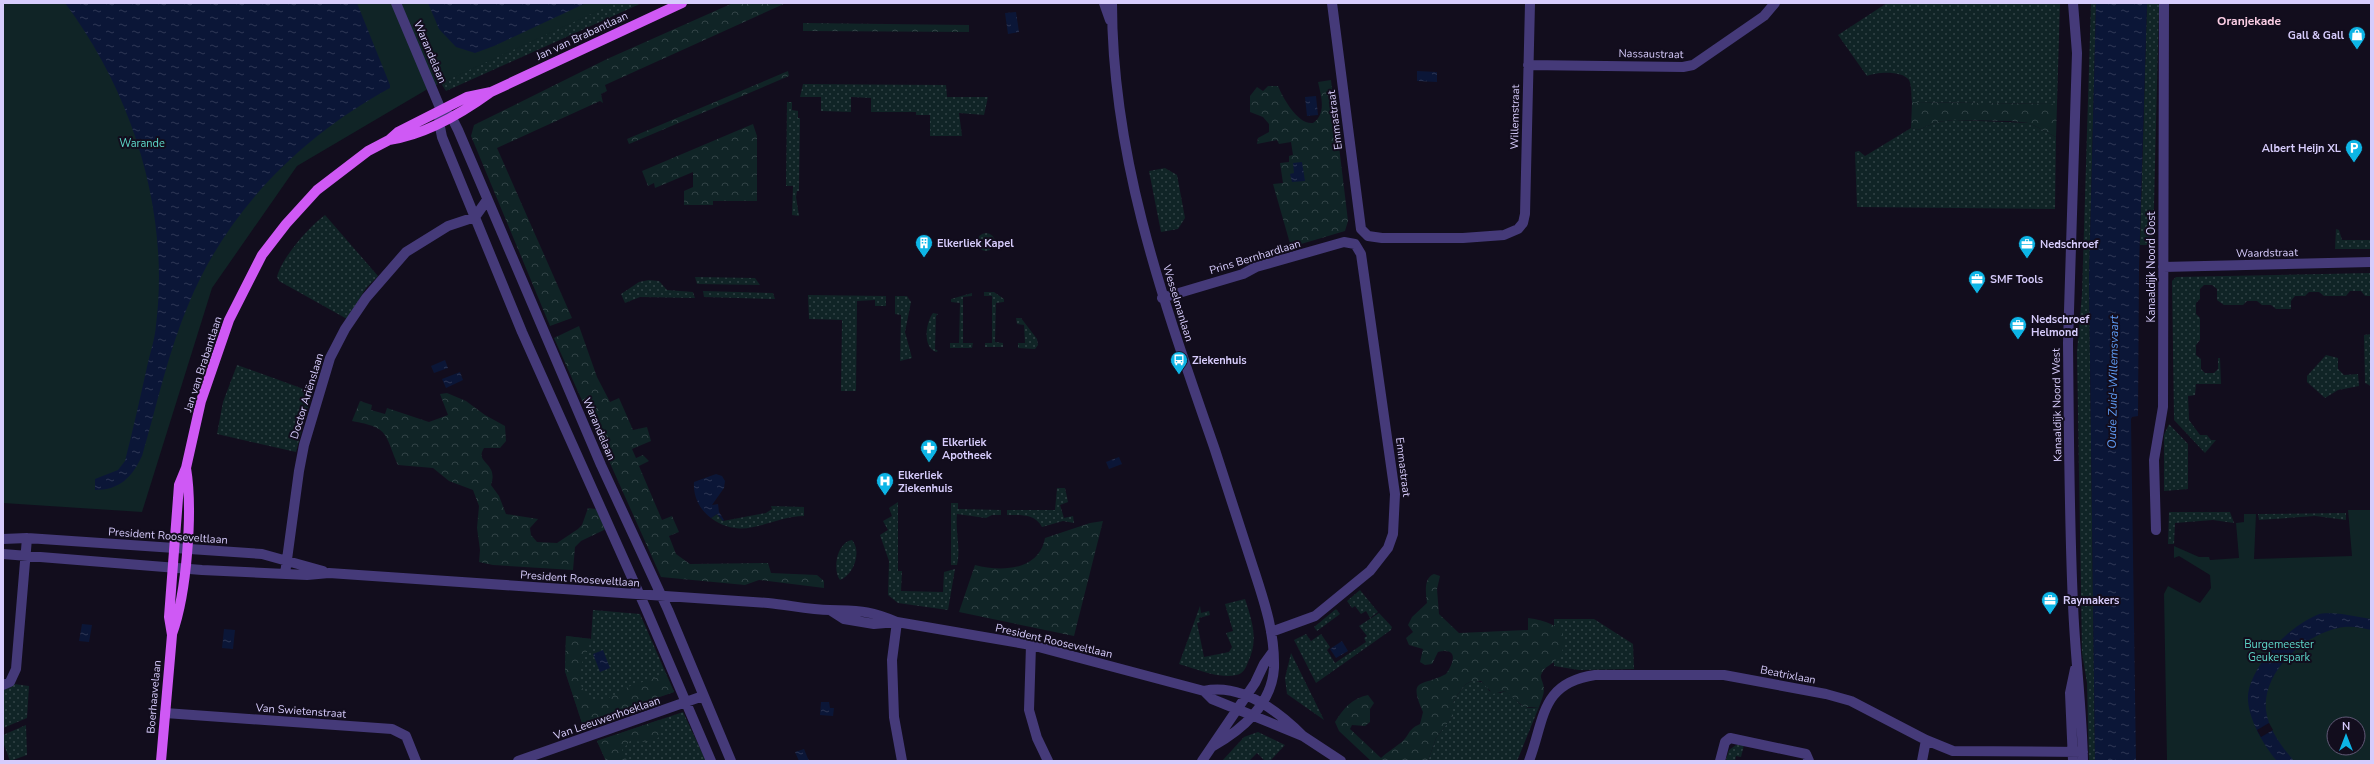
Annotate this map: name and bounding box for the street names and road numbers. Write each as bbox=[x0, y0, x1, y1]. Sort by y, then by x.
street label: Jan van Brabantlaan bbox=[533, 8, 630, 64]
street label: Warandelaan bbox=[410, 18, 450, 86]
street label: Nassaustraat bbox=[1618, 46, 1684, 62]
street label: Willemstraat bbox=[1507, 84, 1523, 150]
street label: Emmastraat bbox=[1324, 89, 1346, 150]
street label: Kanaaldijk Noord Oost bbox=[2144, 211, 2159, 322]
street label: Prins Bernhardlaan bbox=[1208, 236, 1302, 278]
street label: Waardstraat bbox=[2236, 245, 2298, 261]
street label: Wesselmanlaan bbox=[1159, 263, 1197, 343]
street label: Jan van Brabantlaan bbox=[180, 314, 226, 415]
street label: Kanaaldijk Noord West bbox=[2049, 348, 2065, 462]
street label: Doctor Ariënslaan bbox=[287, 351, 327, 441]
street label: Warandelaan bbox=[579, 395, 619, 463]
street label: Emmastraat bbox=[1392, 437, 1414, 498]
street label: President Rooseveltlaan bbox=[108, 524, 228, 548]
street label: President Rooseveltlaan bbox=[520, 567, 640, 591]
street label: President Rooseveltlaan bbox=[994, 620, 1114, 662]
street label: Boerhaavelaan bbox=[143, 660, 165, 734]
street label: Beatrixlaan bbox=[1759, 662, 1817, 688]
street label: Van Leeuwenhoeklaan bbox=[551, 693, 662, 744]
street label: Van Swietenstraat bbox=[254, 700, 347, 722]

